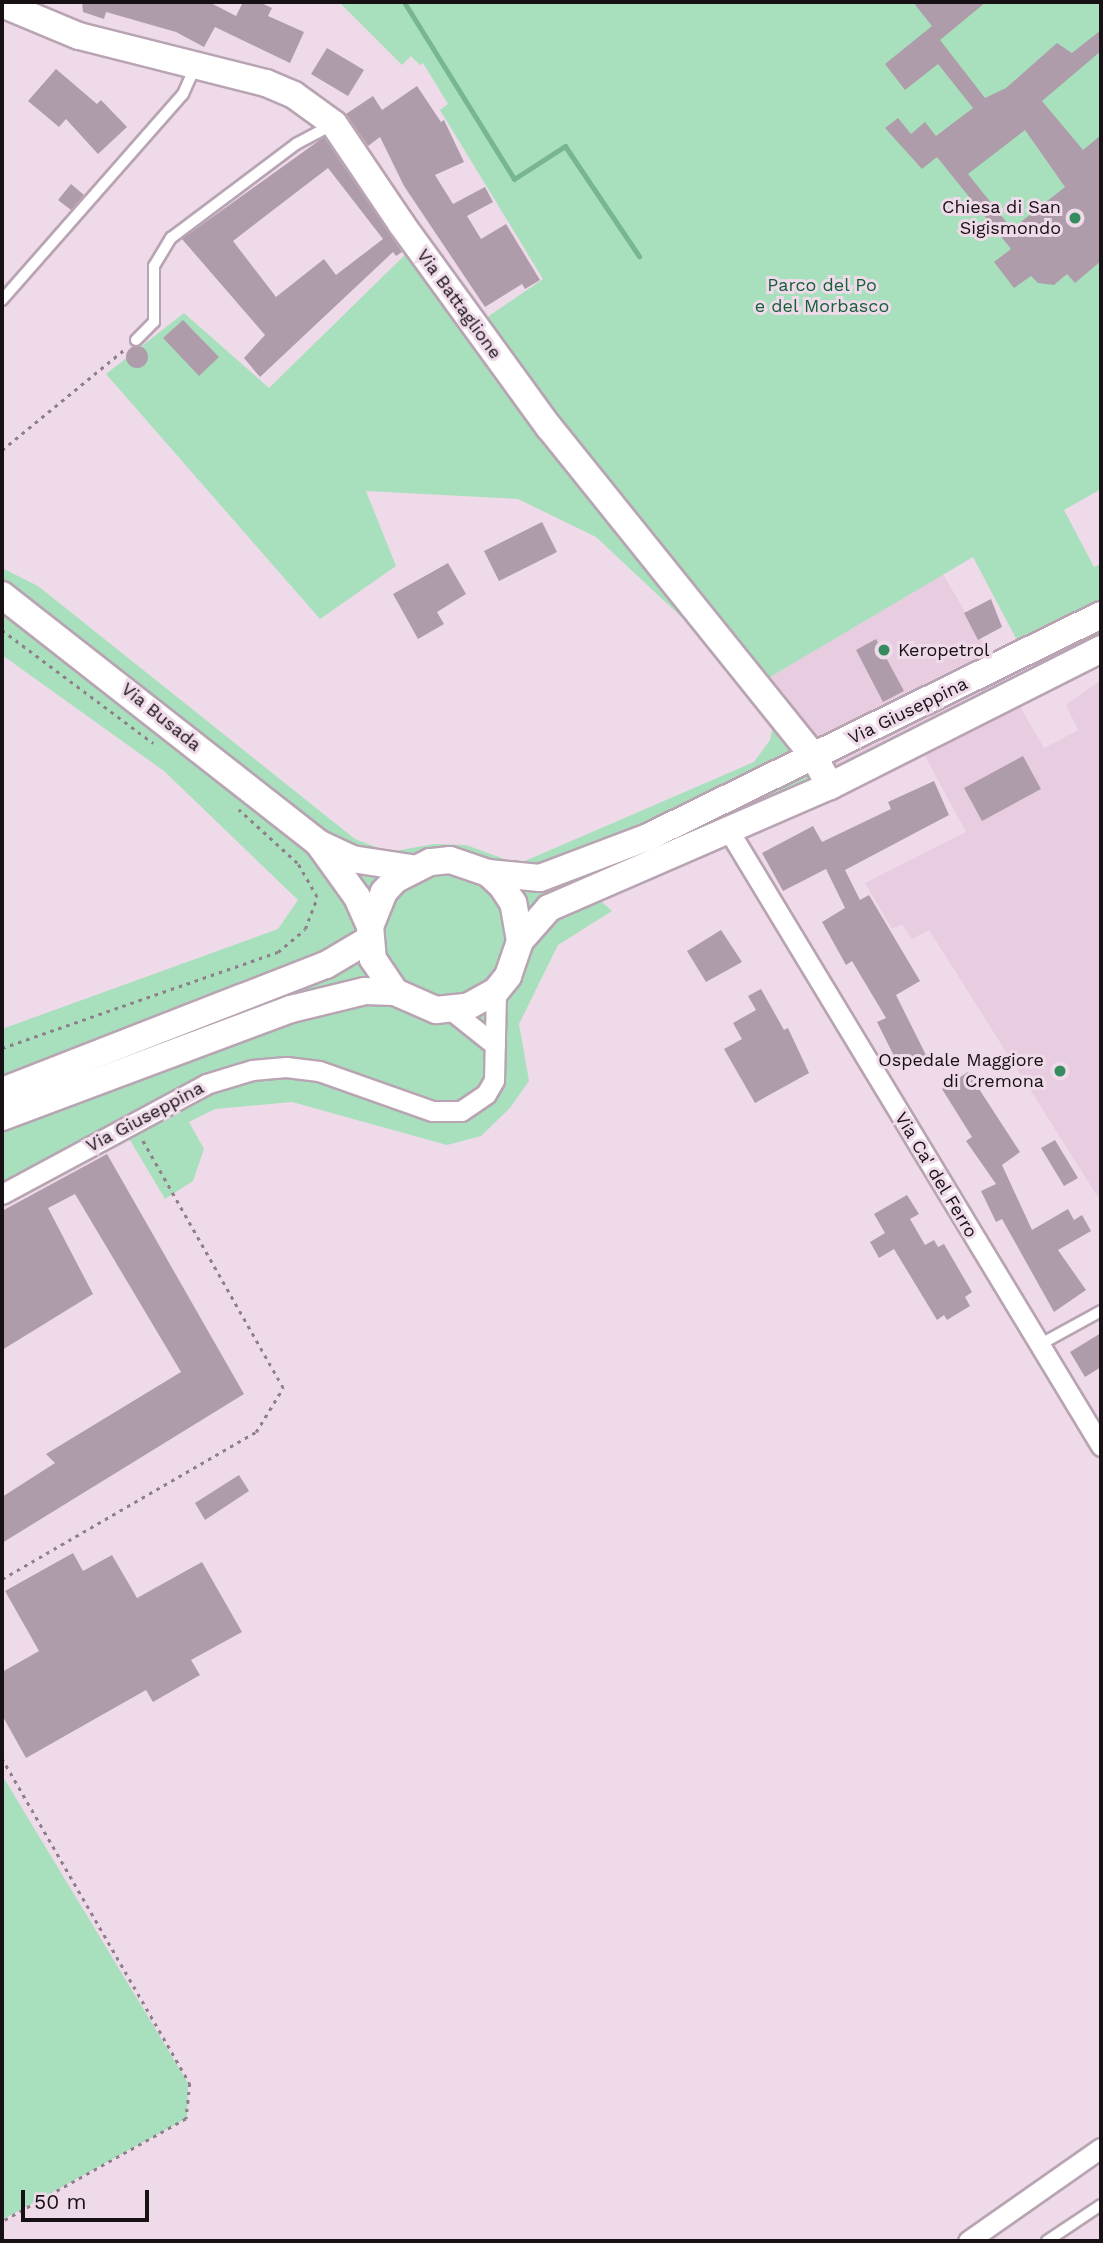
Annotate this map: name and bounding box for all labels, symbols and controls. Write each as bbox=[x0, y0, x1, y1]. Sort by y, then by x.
place label: Chiesa di San Sigismondo bbox=[942, 197, 1061, 240]
marker: Chiesa di San Sigismondo bbox=[1067, 210, 1083, 226]
street label: Via Battaglione bbox=[412, 245, 506, 363]
park label: Parco del Po e del Morbasco bbox=[754, 275, 890, 318]
place label: Keropetrol bbox=[898, 639, 990, 661]
marker: Keropetrol bbox=[876, 642, 892, 658]
street label: Via Giuseppina bbox=[845, 673, 971, 749]
street label: Via Busada bbox=[117, 678, 205, 756]
place label: Ospedale Maggiore di Cremona bbox=[878, 1050, 1044, 1092]
marker: Ospedale Maggiore di Cremona bbox=[1050, 1061, 1070, 1081]
street label: Via Giuseppina bbox=[82, 1077, 208, 1157]
street label: Via Ca' del Ferro bbox=[890, 1108, 982, 1242]
scale bar bbox=[24, 2176, 152, 2220]
text: 50 m bbox=[34, 2189, 86, 2214]

